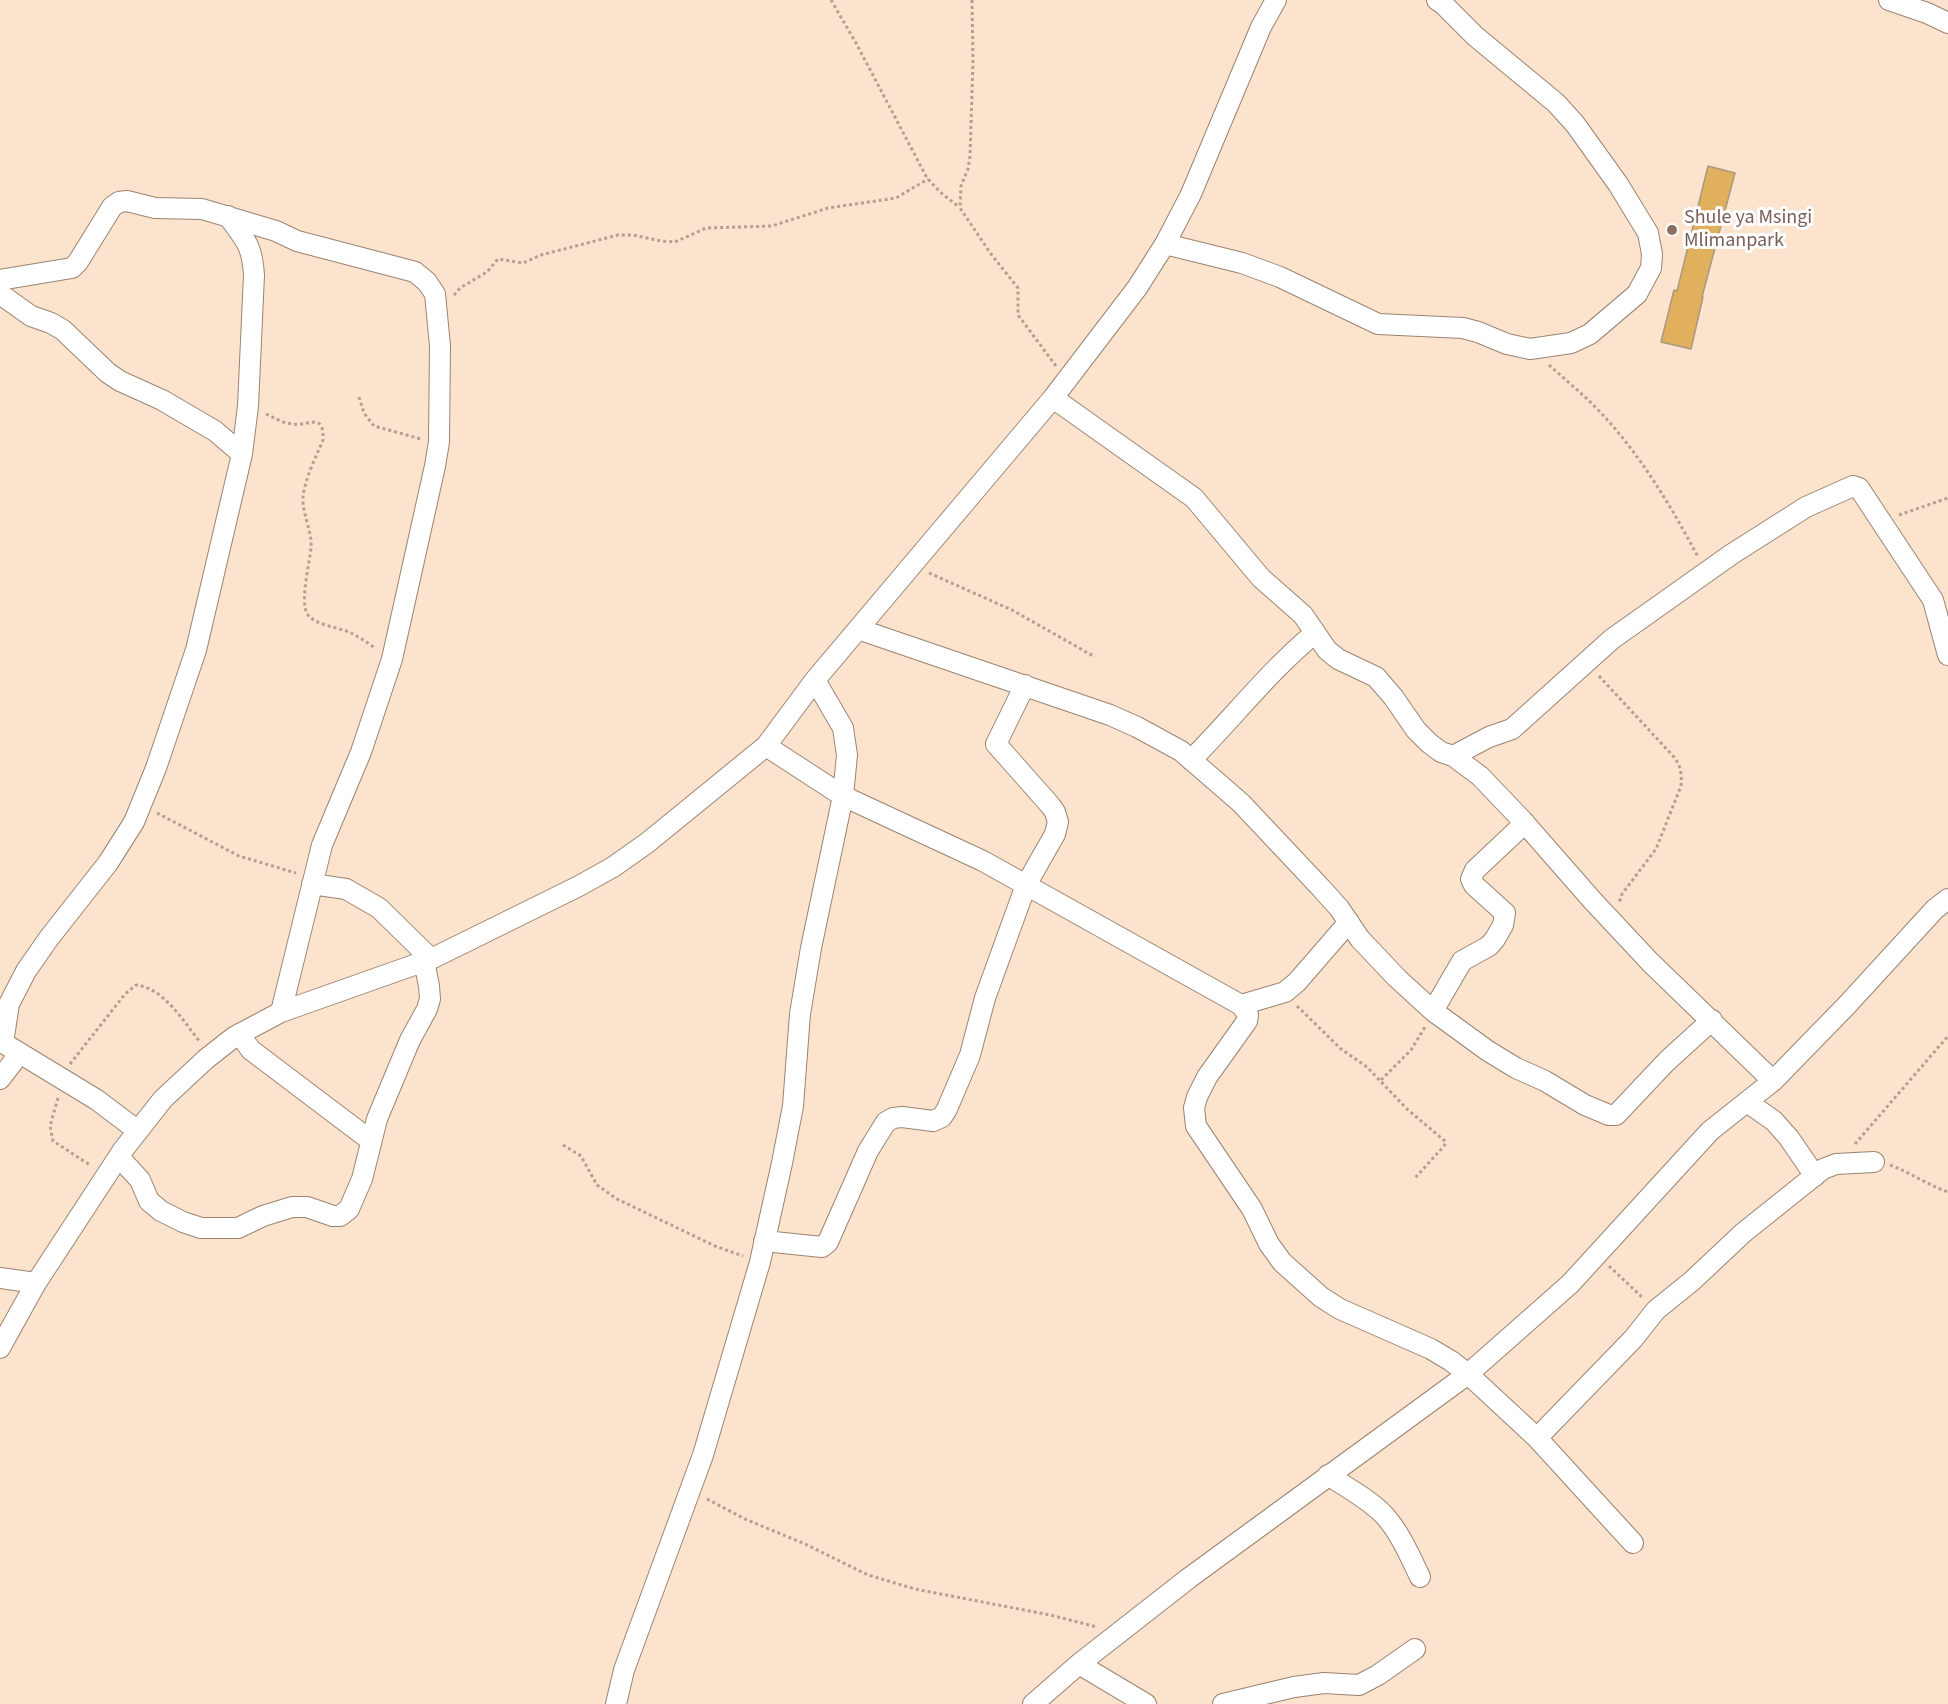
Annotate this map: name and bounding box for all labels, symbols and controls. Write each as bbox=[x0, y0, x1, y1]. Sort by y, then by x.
place label: Shule ya Msingi Mlimanpark bbox=[1684, 207, 1812, 254]
marker: Shule ya Msingi Mlimanpark bbox=[1665, 223, 1679, 237]

